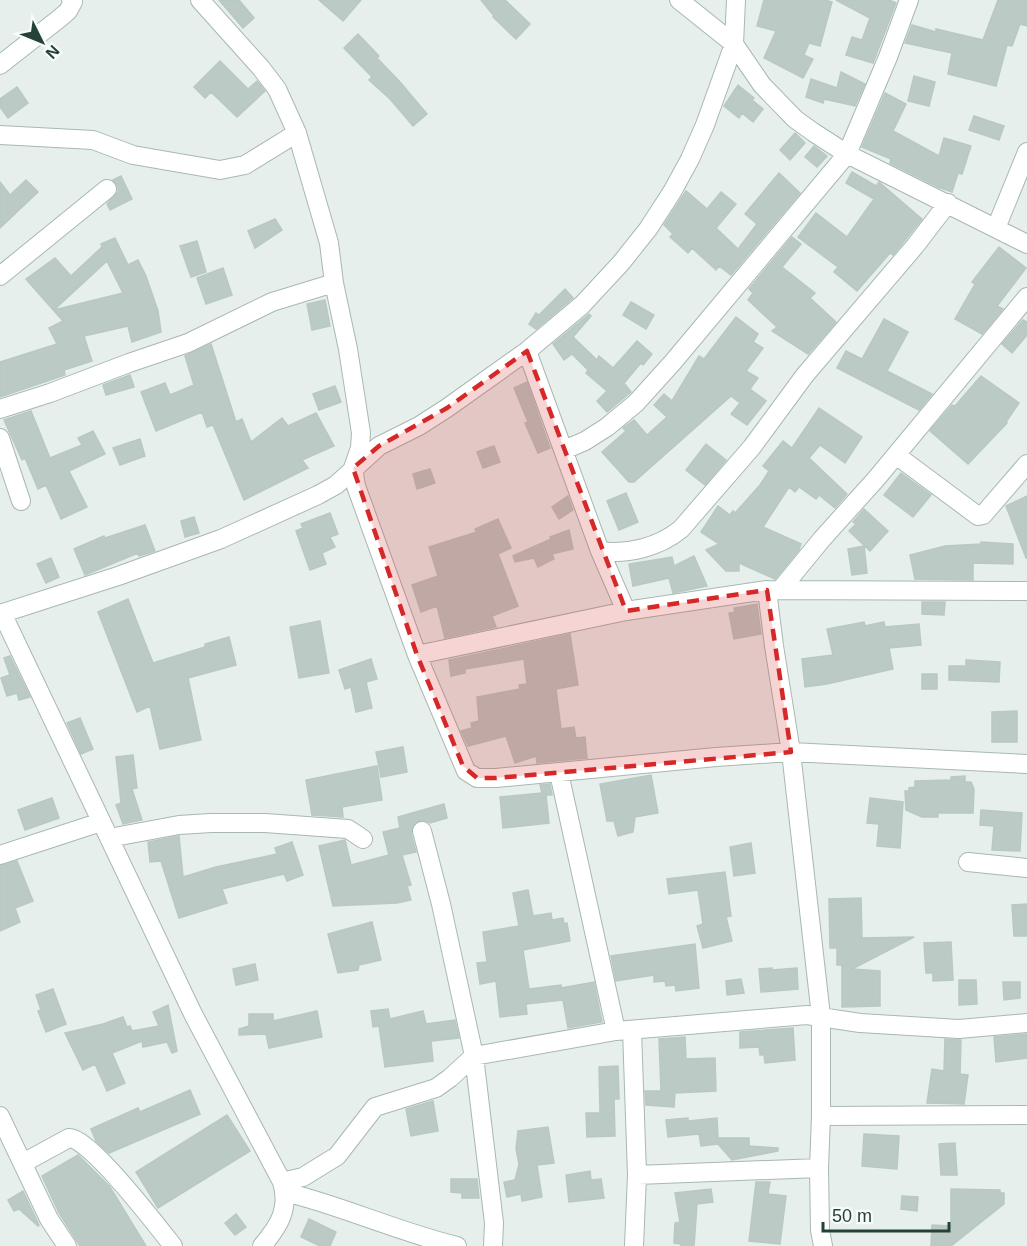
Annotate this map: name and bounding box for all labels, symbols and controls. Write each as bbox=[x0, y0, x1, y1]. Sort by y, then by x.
north arrow bbox=[12, 12, 72, 72]
text: N bbox=[42, 42, 63, 62]
scale bar bbox=[823, 1195, 949, 1233]
text: 50 m bbox=[832, 1206, 872, 1226]

